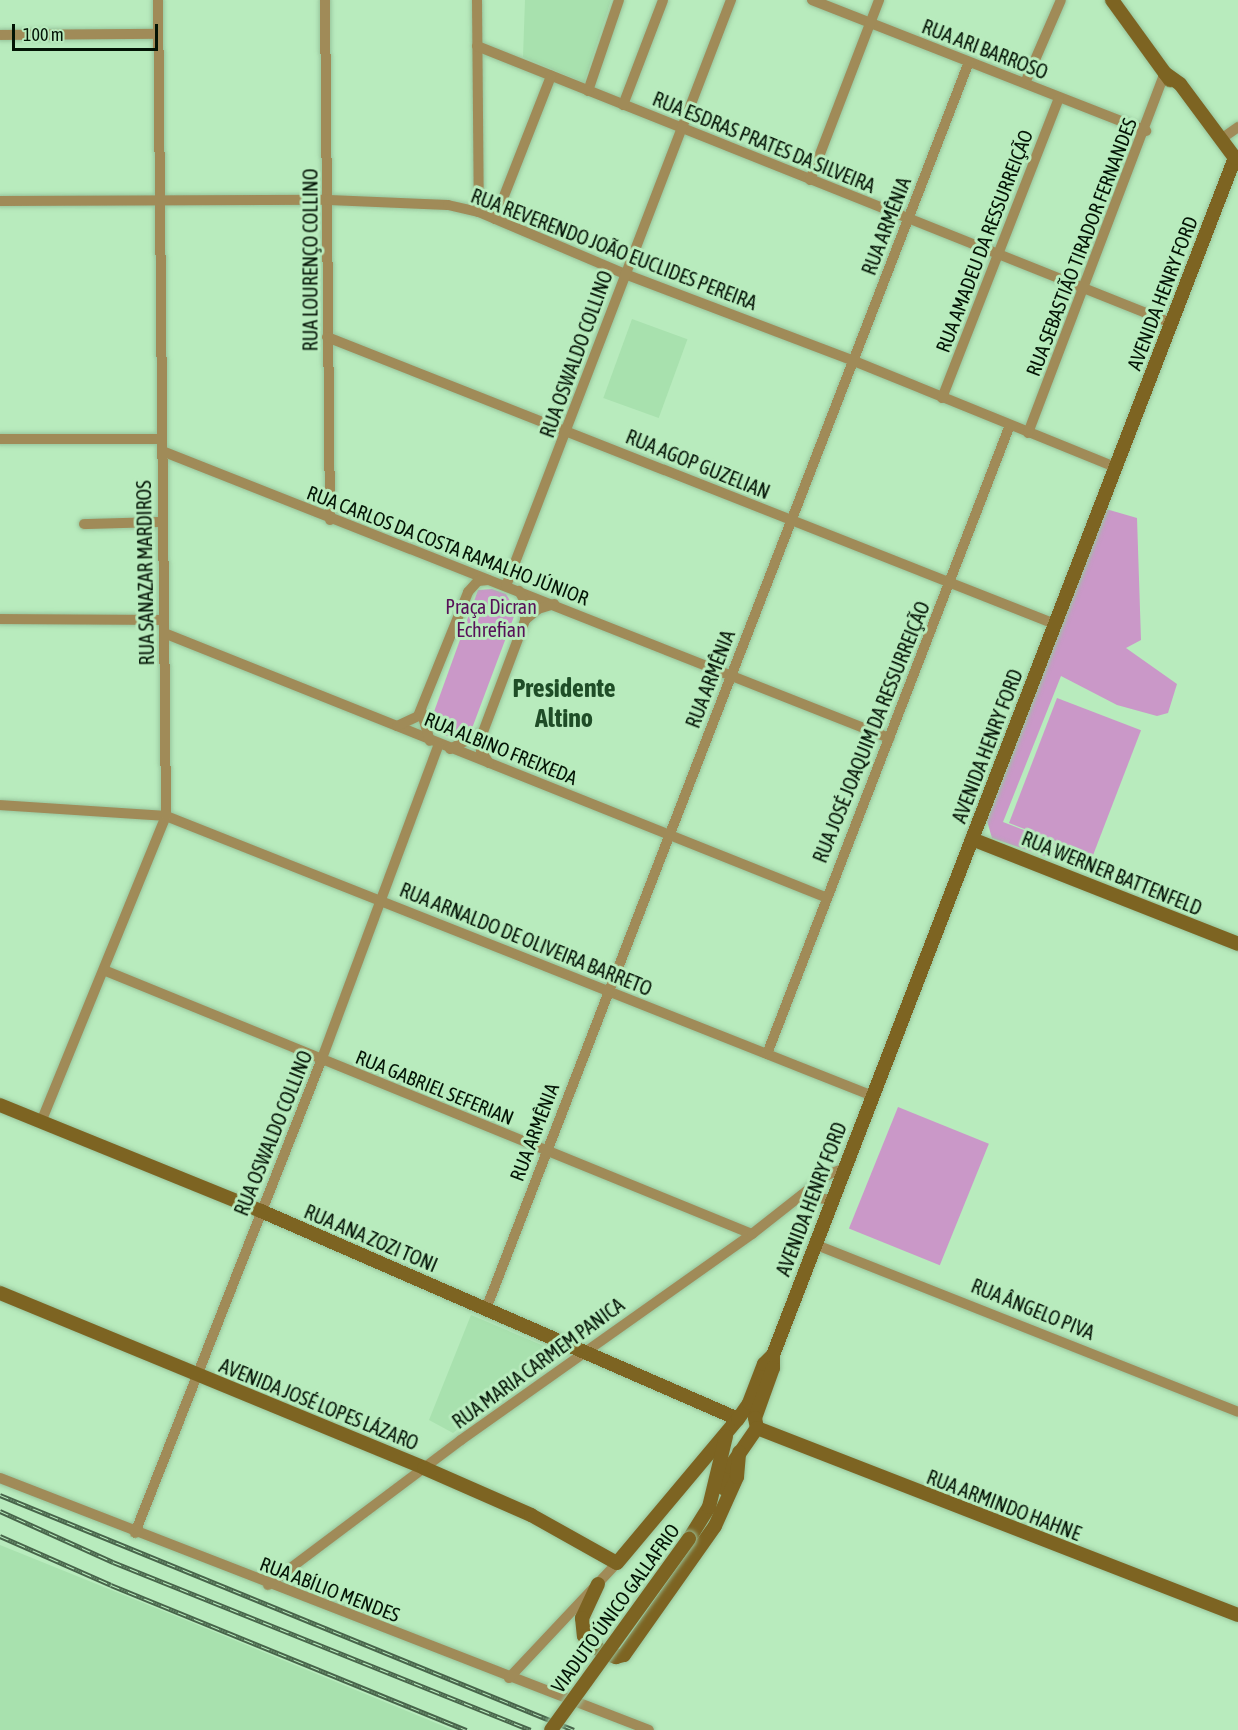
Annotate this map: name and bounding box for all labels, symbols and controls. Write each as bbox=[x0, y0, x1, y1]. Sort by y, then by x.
scale bar bbox=[15, 12, 160, 50]
street label: RUA ARI BARROSO bbox=[919, 14, 1051, 84]
text: 100 m bbox=[23, 24, 64, 45]
street label: RUA ESDRAS PRATES DA SILVEIRA bbox=[649, 86, 879, 198]
street label: RUA SEBASTIÃO TIRADOR FERNANDES bbox=[1021, 115, 1141, 379]
street label: RUA AMADEU DA RESSURREIÇÃO bbox=[930, 126, 1038, 356]
street label: RUA LOURENÇO COLLINO bbox=[298, 169, 322, 351]
street label: RUA ARMÊNIA bbox=[856, 174, 916, 278]
street label: RUA REVERENDO JOÃO EUCLIDES PEREIRA bbox=[468, 183, 760, 315]
street label: AVENIDA HENRY FORD bbox=[1122, 213, 1202, 373]
street label: RUA OSWALDO COLLINO bbox=[535, 267, 617, 441]
street label: RUA AGOP GUZELIAN bbox=[622, 424, 774, 504]
street label: RUA SANAZAR MARDIROS bbox=[131, 480, 159, 666]
street label: RUA CARLOS DA COSTA RAMALHO JÚNIOR bbox=[304, 480, 592, 610]
park label: Praça Dicran Echrefian bbox=[445, 595, 537, 642]
street label: RUA JOSÉ JOAQUIM DA RESSURREIÇÃO bbox=[807, 598, 935, 866]
street label: RUA ARMÊNIA bbox=[680, 627, 740, 731]
street label: AVENIDA HENRY FORD bbox=[947, 666, 1027, 826]
district label: Presidente Altino bbox=[512, 673, 616, 734]
street label: RUA ALBINO FREIXEDA bbox=[421, 706, 581, 790]
street label: RUA WERNER BATTENFELD bbox=[1018, 826, 1206, 920]
street label: RUA ARNALDO DE OLIVEIRA BARRETO bbox=[396, 877, 656, 1001]
street label: RUA GABRIEL SEFERIAN bbox=[352, 1044, 518, 1130]
street label: RUA OSWALDO COLLINO bbox=[229, 1047, 317, 1219]
street label: RUA ARMÊNIA bbox=[504, 1080, 564, 1184]
street label: AVENIDA HENRY FORD bbox=[771, 1119, 851, 1279]
street label: RUA ANA ZOZI TONI bbox=[301, 1199, 441, 1277]
street label: RUA ÂNGELO PIVA bbox=[968, 1273, 1098, 1345]
street label: RUA MARIA CARMEM PANICA bbox=[447, 1293, 629, 1433]
street label: AVENIDA JOSÉ LOPES LÁZARO bbox=[216, 1353, 422, 1455]
street label: RUA ARMINDO HAHNE bbox=[923, 1465, 1085, 1545]
street label: VIADUTO ÚNICO GALLAFRIO bbox=[546, 1519, 684, 1697]
street label: RUA ABÍLIO MENDES bbox=[257, 1551, 403, 1627]

